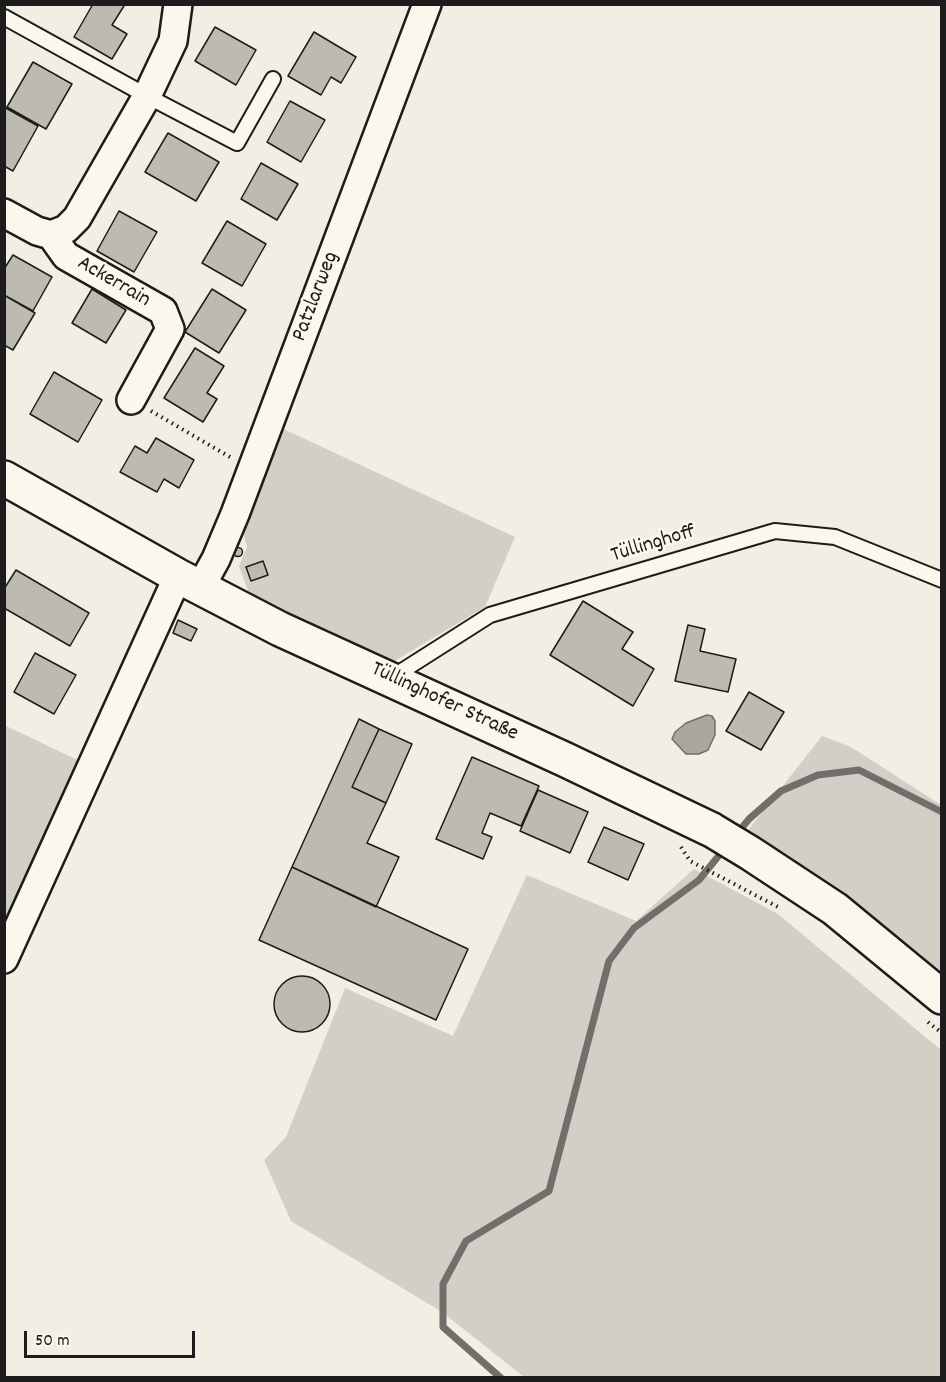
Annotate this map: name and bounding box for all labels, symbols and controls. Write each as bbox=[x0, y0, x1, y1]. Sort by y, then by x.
street label: Patzlarweg bbox=[288, 248, 346, 346]
street label: Ackerrain bbox=[72, 251, 154, 315]
street label: Tüllinghoff bbox=[608, 520, 700, 570]
street label: Tüllinghofer Straße bbox=[366, 657, 522, 749]
scale bar bbox=[27, 1319, 198, 1357]
text: 50 m bbox=[35, 1329, 70, 1354]

